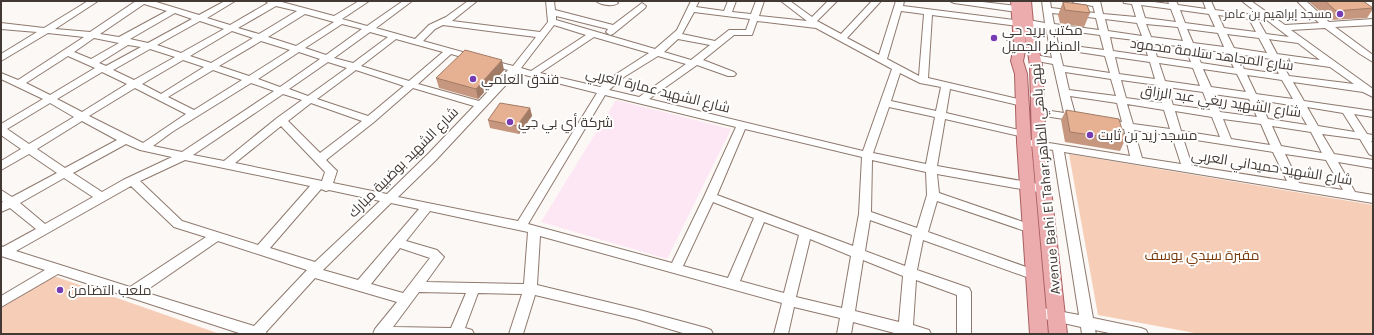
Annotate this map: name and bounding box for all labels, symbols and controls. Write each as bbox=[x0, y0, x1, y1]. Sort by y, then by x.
place label: مسجد إبراهيم بن عامر bbox=[1223, 7, 1332, 22]
marker: مسجد إبراهيم بن عامر bbox=[1335, 9, 1345, 19]
place label: مكتب بريد حي المنظر الجميل bbox=[1002, 22, 1083, 55]
marker: مكتب بريد حي المنظر الجميل bbox=[989, 33, 999, 43]
street label: شارع المجاهد سلامة محمود bbox=[1129, 35, 1295, 74]
street label: Avenue Bahi El Tahar,نهج باهي الطاهر bbox=[1027, 62, 1067, 295]
street label: شارع الشهيد عمارة العربي bbox=[583, 64, 732, 120]
place label: فندق العلمي bbox=[481, 71, 559, 91]
marker: فندق العلمي bbox=[468, 74, 478, 84]
street label: شارع الشهيد ريغي عبد الرزاق bbox=[1139, 82, 1302, 124]
street label: شارع الشهيد بوضبية مبارك bbox=[345, 104, 462, 221]
place label: شركة أي بي جي bbox=[518, 113, 613, 134]
marker: شركة أي بي جي bbox=[505, 117, 515, 127]
place label: مسجد زيد بن ثابت bbox=[1098, 127, 1198, 144]
marker: مسجد زيد بن ثابت bbox=[1085, 130, 1095, 140]
street label: شارع الشهيد حميداني العربي bbox=[1190, 146, 1354, 192]
park label: مقبرة سيدي يوسف bbox=[1145, 247, 1259, 267]
place label: ملعب التضامن bbox=[68, 282, 152, 299]
marker: ملعب التضامن bbox=[55, 285, 65, 295]

